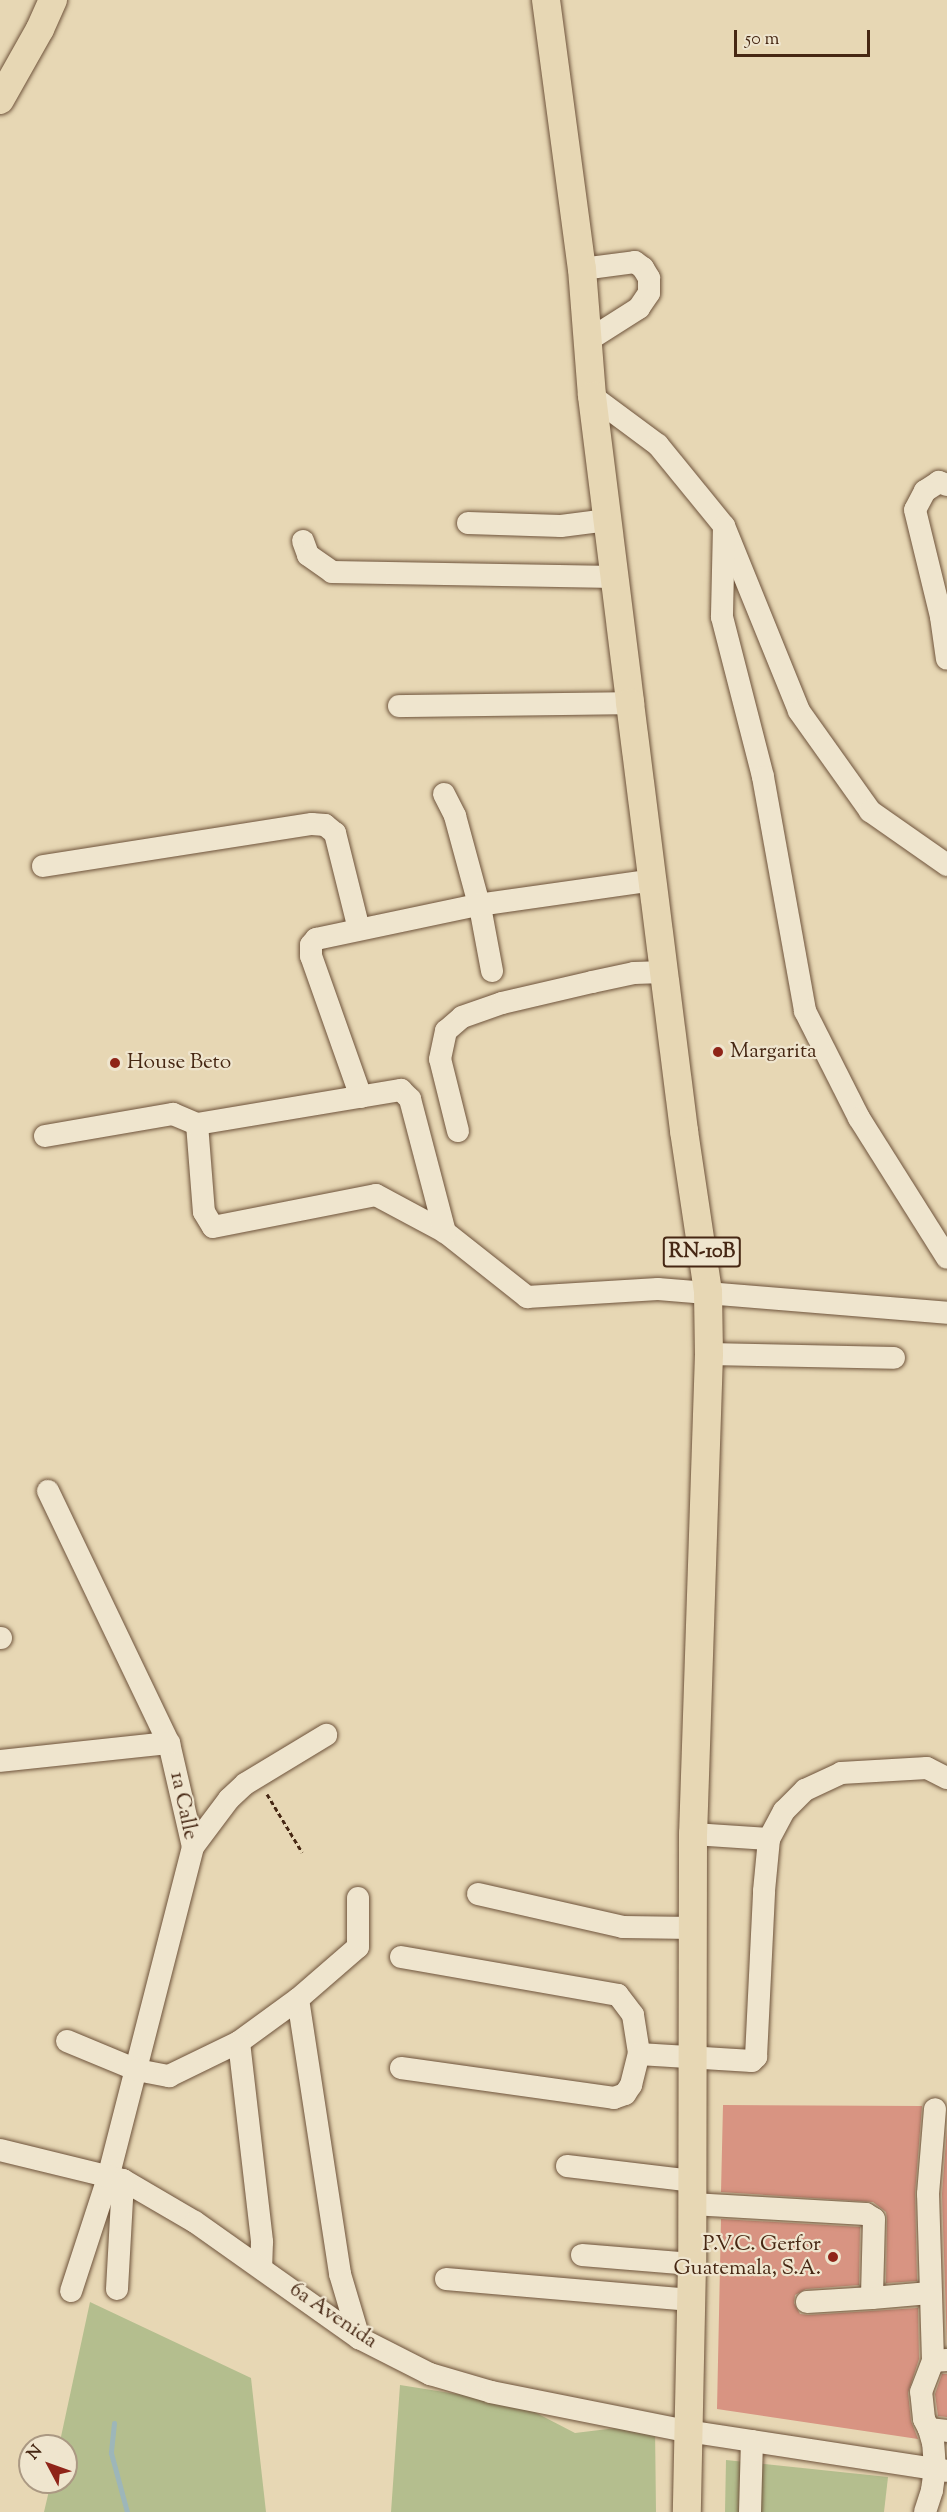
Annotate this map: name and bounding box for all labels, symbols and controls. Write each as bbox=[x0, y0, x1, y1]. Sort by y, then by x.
scale bar bbox=[737, 18, 874, 56]
text: 50 m bbox=[745, 27, 779, 53]
place label: Margarita bbox=[730, 1039, 817, 1065]
marker: Margarita bbox=[711, 1045, 725, 1059]
place label: House Beto bbox=[127, 1050, 231, 1076]
marker: House Beto bbox=[108, 1056, 122, 1070]
road number: RN-10B bbox=[662, 1235, 742, 1269]
street label: 1a Calle bbox=[164, 1770, 202, 1842]
place label: P.V.C. Gerfor Guatemala, S.A. bbox=[673, 2232, 821, 2282]
marker: P.V.C. Gerfor Guatemala, S.A. bbox=[826, 2250, 840, 2264]
street label: 6a Avenida bbox=[284, 2277, 382, 2355]
north arrow bbox=[18, 2434, 78, 2494]
text: N bbox=[23, 2441, 48, 2466]

